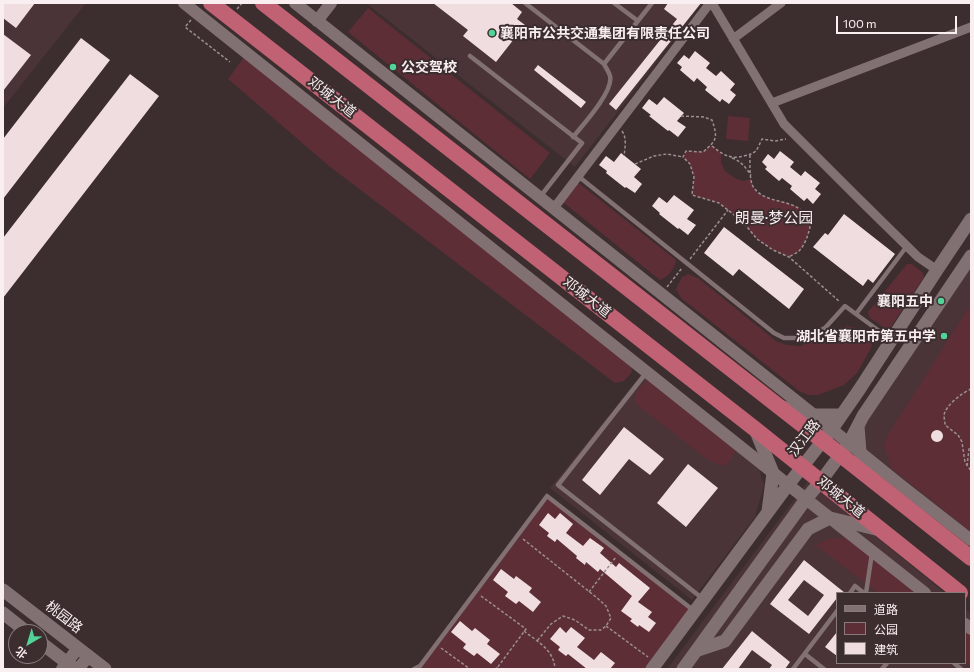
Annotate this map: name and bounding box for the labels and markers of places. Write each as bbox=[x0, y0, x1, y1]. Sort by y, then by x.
place label: 襄阳市公共交通集团有限责任公司 bbox=[500, 25, 710, 41]
marker: 襄阳市公共交通集团有限责任公司 bbox=[487, 28, 497, 38]
place label: 公交驾校 bbox=[401, 59, 457, 75]
marker: 公交驾校 bbox=[388, 62, 398, 72]
place label: 襄阳五中 bbox=[877, 293, 933, 309]
marker: 襄阳五中 bbox=[936, 296, 946, 306]
place label: 湖北省襄阳市第五中学 bbox=[796, 328, 936, 344]
marker: 湖北省襄阳市第五中学 bbox=[939, 331, 949, 341]

